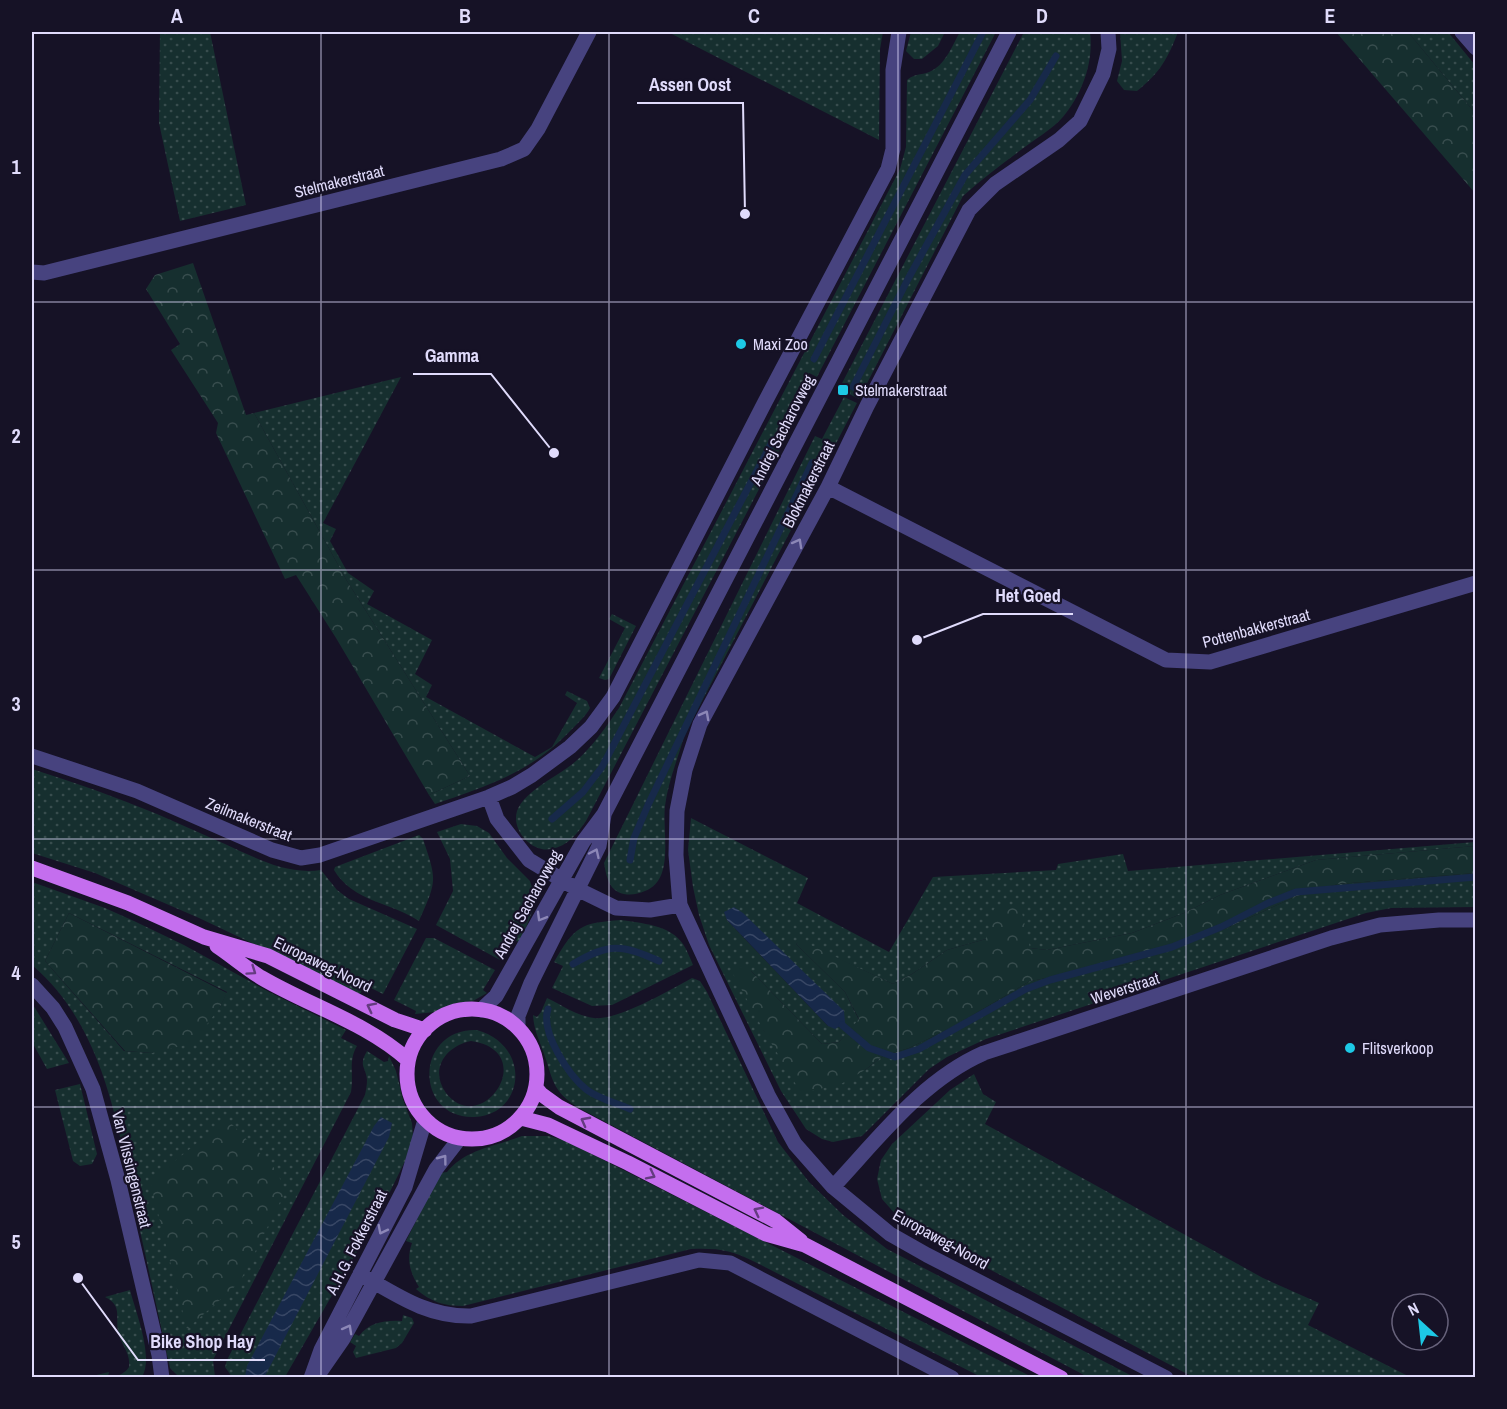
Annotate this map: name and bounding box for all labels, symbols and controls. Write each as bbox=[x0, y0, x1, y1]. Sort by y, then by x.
text: A bbox=[171, 2, 183, 29]
text: B bbox=[459, 2, 471, 29]
text: C bbox=[748, 2, 760, 29]
text: D bbox=[1036, 2, 1048, 29]
text: E bbox=[1325, 2, 1336, 29]
callout: Assen Oost bbox=[637, 67, 743, 103]
text: Assen Oost bbox=[649, 72, 731, 97]
text: 1 bbox=[11, 153, 21, 180]
street label: Stelmakerstraat bbox=[292, 159, 387, 203]
place label: Maxi Zoo bbox=[753, 333, 808, 355]
marker: Maxi Zoo bbox=[734, 337, 748, 351]
callout: Gamma bbox=[413, 338, 491, 374]
text: Gamma bbox=[425, 343, 480, 368]
street label: Andrej Sacharovweg bbox=[744, 370, 820, 490]
place label: Stelmakerstraat bbox=[855, 379, 947, 401]
marker: Stelmakerstraat bbox=[836, 383, 850, 397]
text: 2 bbox=[11, 422, 21, 449]
street label: Blokmakerstraat bbox=[777, 436, 839, 531]
one-way arrow bbox=[791, 539, 802, 549]
callout: Het Goed bbox=[983, 578, 1073, 614]
text: Het Goed bbox=[995, 583, 1061, 608]
street label: Pottenbakkerstraat bbox=[1200, 603, 1312, 653]
text: 3 bbox=[11, 690, 21, 717]
one-way arrow bbox=[698, 711, 709, 721]
street label: Zeilmakerstraat bbox=[203, 792, 296, 846]
street label: Andrej Sacharovweg bbox=[488, 845, 566, 963]
one-way arrow bbox=[588, 848, 600, 859]
one-way arrow bbox=[537, 911, 548, 921]
street label: Europaweg-Noord bbox=[270, 931, 376, 997]
text: 4 bbox=[11, 959, 21, 986]
one-way arrow bbox=[246, 964, 257, 975]
street label: Weverstraat bbox=[1088, 967, 1162, 1009]
one-way arrow bbox=[366, 1003, 377, 1014]
place label: Flitsverkoop bbox=[1362, 1037, 1433, 1059]
marker: Flitsverkoop bbox=[1343, 1041, 1357, 1055]
street label: Van Vlissingenstraat bbox=[107, 1108, 157, 1230]
one-way arrow bbox=[581, 1117, 592, 1128]
one-way arrow bbox=[436, 1154, 447, 1165]
one-way arrow bbox=[645, 1167, 656, 1179]
street label: A.H.G. Fokkerstraat bbox=[320, 1185, 392, 1299]
street label: Europaweg-Noord bbox=[889, 1204, 993, 1274]
one-way arrow bbox=[753, 1207, 764, 1219]
one-way arrow bbox=[378, 1224, 390, 1235]
text: 5 bbox=[11, 1228, 21, 1255]
north arrow bbox=[1390, 1292, 1450, 1352]
text: N bbox=[1404, 1297, 1422, 1321]
callout: Bike Shop Hay bbox=[138, 1324, 265, 1360]
one-way arrow bbox=[341, 1324, 352, 1335]
text: Bike Shop Hay bbox=[150, 1329, 254, 1354]

